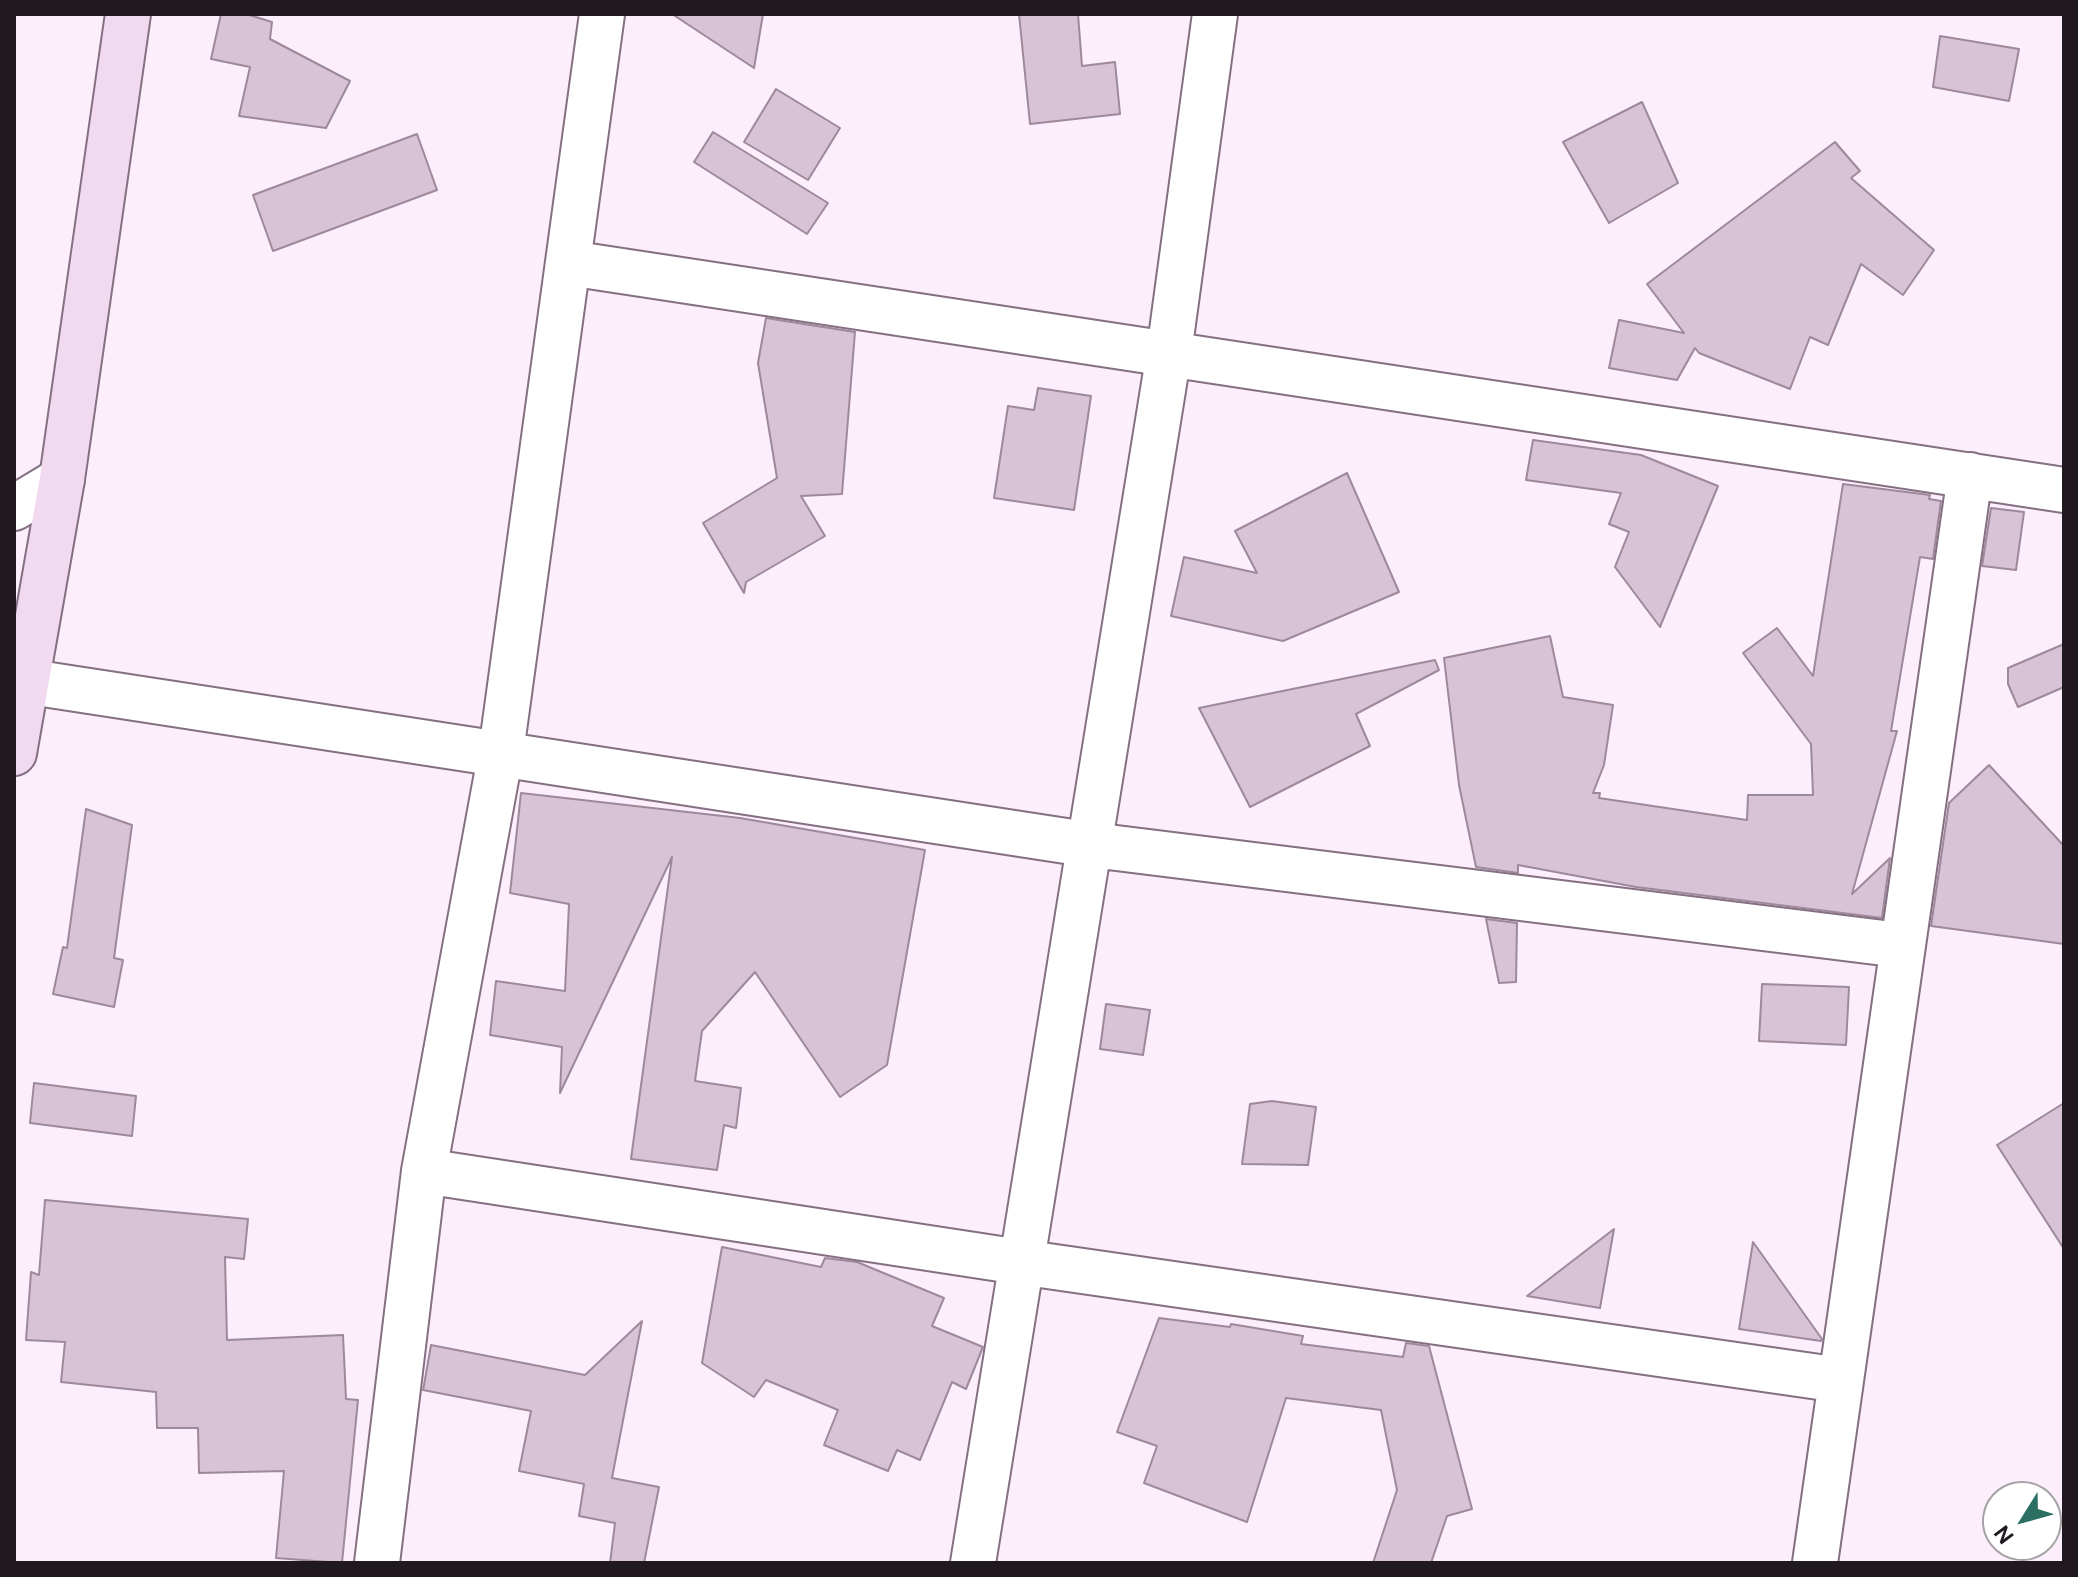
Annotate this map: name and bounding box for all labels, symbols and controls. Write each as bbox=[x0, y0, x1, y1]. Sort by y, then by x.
north arrow bbox=[1982, 1481, 2062, 1561]
text: N bbox=[1988, 1519, 2020, 1550]

